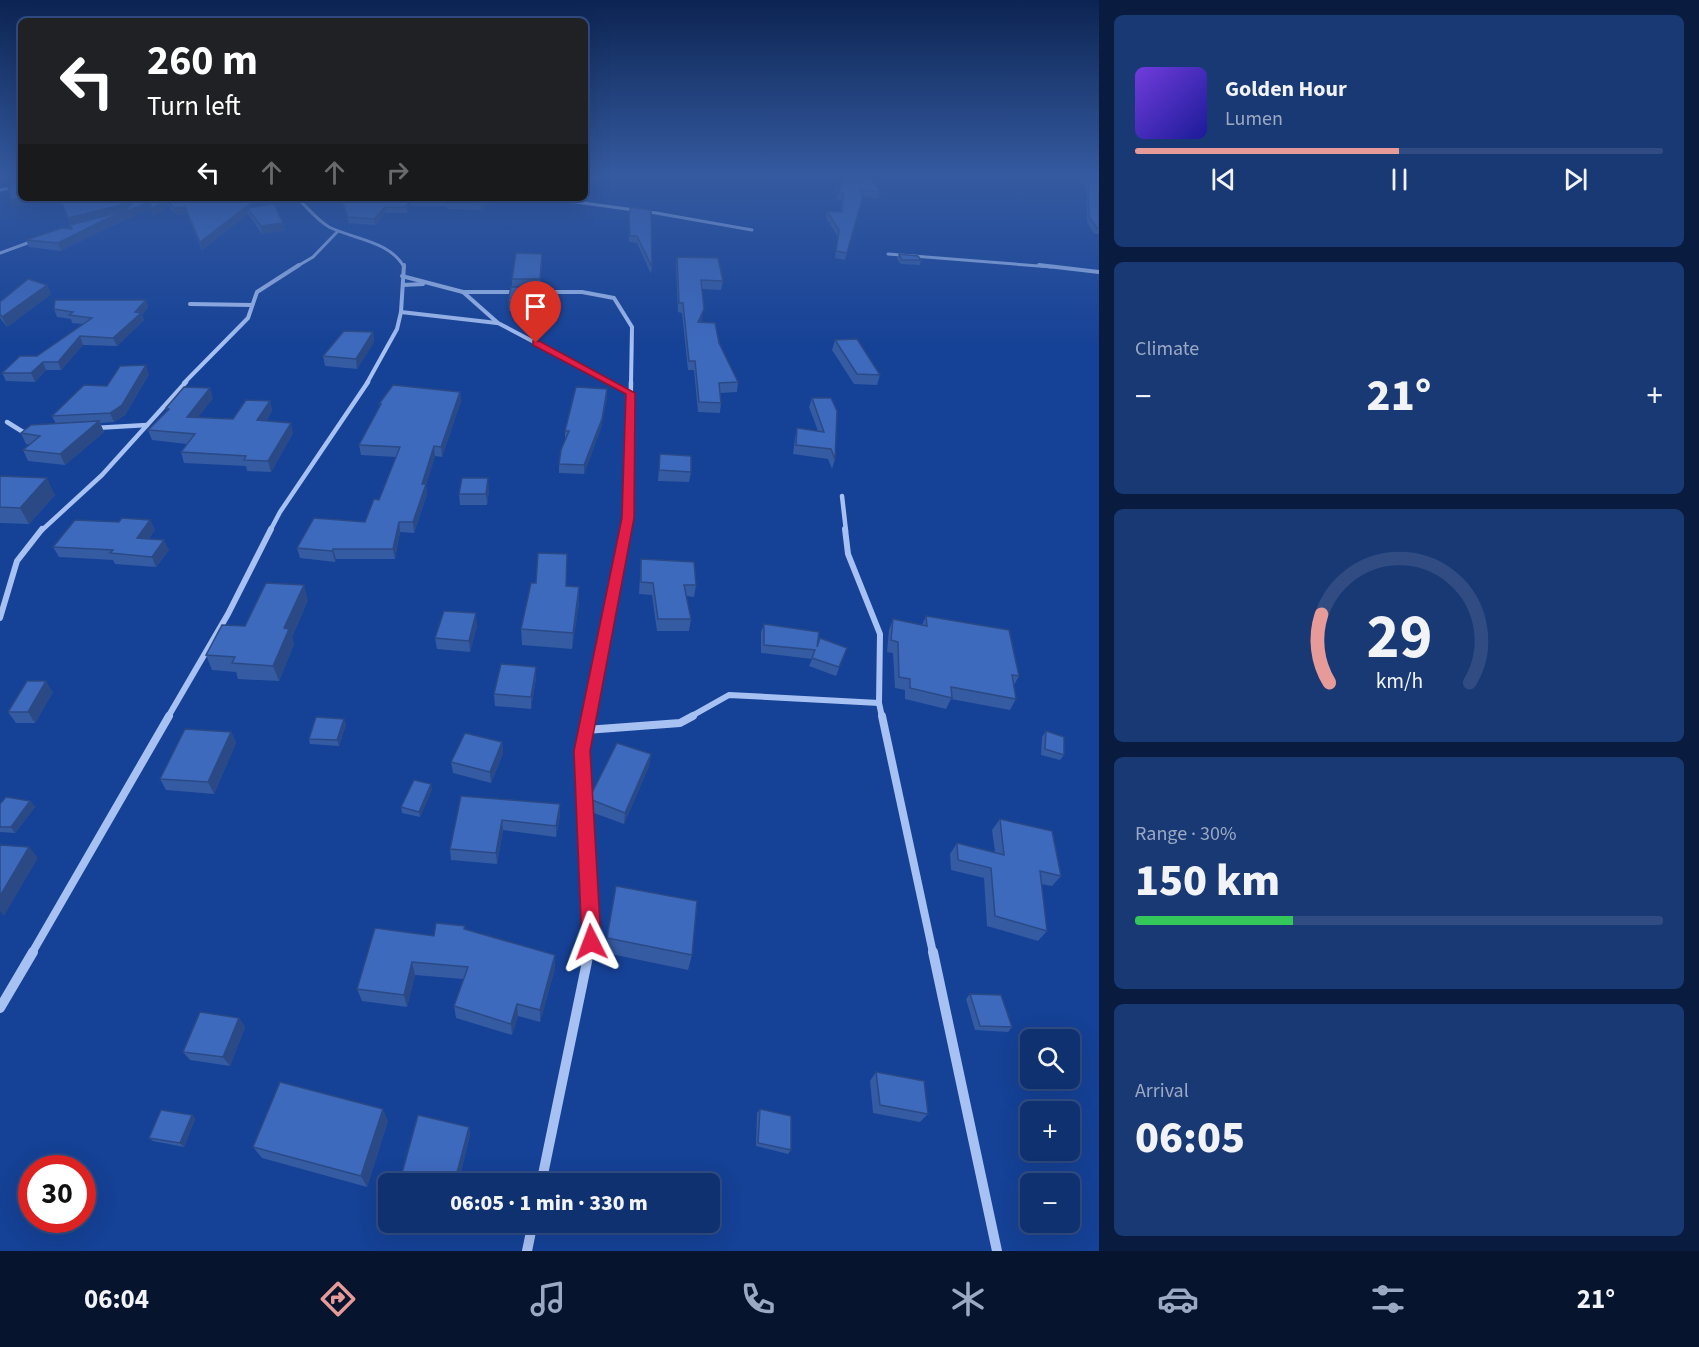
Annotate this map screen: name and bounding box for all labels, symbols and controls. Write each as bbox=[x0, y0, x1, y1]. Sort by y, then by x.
text: 260 m bbox=[147, 31, 258, 91]
icon: left bbox=[48, 42, 126, 120]
text: Golden Hour bbox=[1225, 73, 1347, 105]
text: Turn left bbox=[147, 87, 241, 126]
text: Lumen bbox=[1225, 105, 1283, 133]
icon: left bbox=[192, 156, 225, 189]
icon: ahead bbox=[255, 156, 288, 189]
icon: ahead bbox=[318, 156, 351, 189]
icon: right bbox=[381, 156, 414, 189]
icon: previous bbox=[1207, 163, 1240, 196]
icon: pause bbox=[1383, 163, 1416, 196]
icon: next bbox=[1559, 163, 1592, 196]
pin bbox=[510, 281, 561, 343]
icon: arrive bbox=[519, 290, 552, 323]
text: Climate bbox=[1135, 335, 1199, 363]
text: 21° bbox=[1367, 364, 1431, 428]
text: − bbox=[1135, 373, 1151, 420]
text: + bbox=[1647, 373, 1663, 420]
text: 29 bbox=[1366, 593, 1432, 682]
text: km/h bbox=[1375, 666, 1423, 697]
text: Range · 30% bbox=[1135, 820, 1236, 848]
text: 150 km bbox=[1135, 849, 1280, 913]
position arrow bbox=[559, 910, 623, 974]
map controls bbox=[1020, 1029, 1080, 1233]
button: search bbox=[1020, 1029, 1080, 1089]
text: Arrival bbox=[1135, 1077, 1189, 1105]
button: + bbox=[1020, 1101, 1080, 1161]
text: 06:05 bbox=[1135, 1106, 1245, 1170]
speed limit sign: 30 bbox=[18, 1155, 96, 1233]
button: − bbox=[1020, 1173, 1080, 1233]
text: 06:05 · 1 min · 330 m bbox=[450, 1187, 648, 1219]
icon: directions bbox=[317, 1278, 359, 1320]
icon: music bbox=[527, 1278, 569, 1320]
icon: phone bbox=[737, 1278, 779, 1320]
icon: climate bbox=[947, 1278, 989, 1320]
icon: car bbox=[1157, 1278, 1199, 1320]
icon: filters bbox=[1367, 1278, 1409, 1320]
text: 06:04 bbox=[84, 1280, 149, 1319]
text: 21° bbox=[1577, 1280, 1615, 1319]

